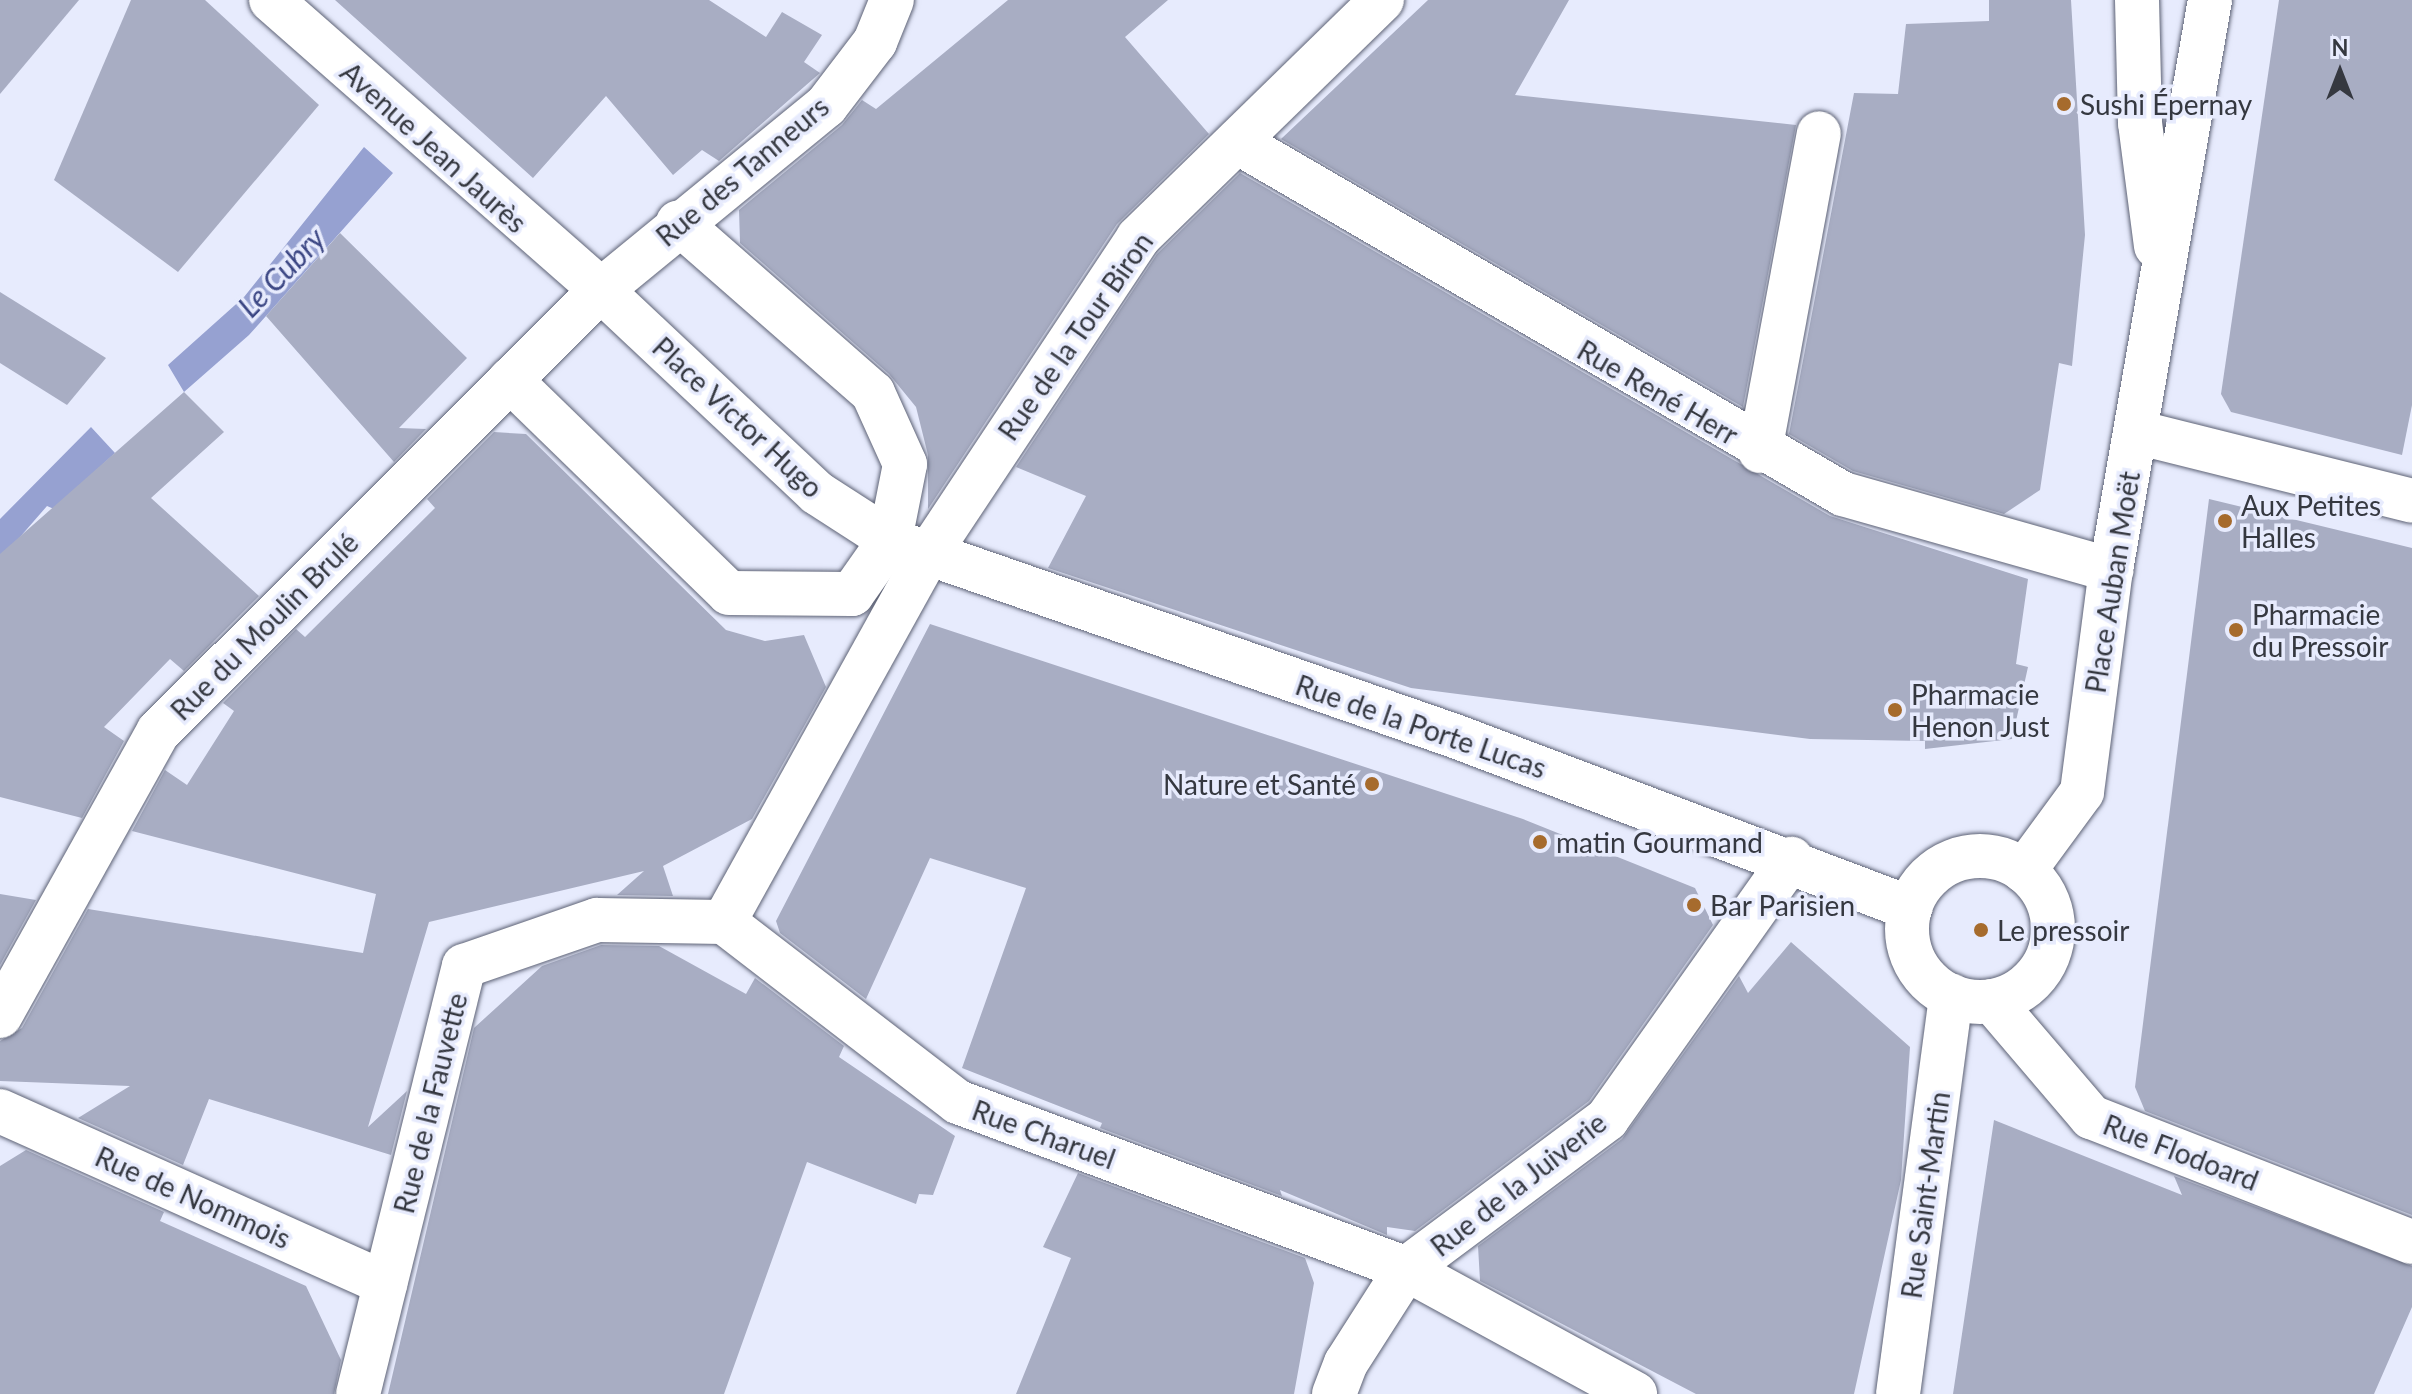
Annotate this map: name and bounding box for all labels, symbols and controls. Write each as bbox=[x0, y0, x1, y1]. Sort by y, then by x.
north arrow bbox=[2300, 32, 2380, 112]
text: N bbox=[2332, 34, 2348, 61]
street label: Avenue Jean Jaurès bbox=[334, 54, 534, 240]
place label: Sushi Épernay bbox=[2080, 87, 2252, 121]
street label: Rue des Tanneurs bbox=[649, 89, 835, 253]
marker: Sushi Épernay bbox=[2055, 95, 2073, 113]
water label: Le Cubry bbox=[230, 220, 332, 324]
street label: Rue de la Tour Biron bbox=[990, 225, 1160, 447]
street label: Place Victor Hugo bbox=[646, 329, 830, 505]
street label: Rue René Herr bbox=[1572, 333, 1744, 451]
street label: Place Auban Moët bbox=[2078, 468, 2146, 696]
place label: Aux Petites Halles bbox=[2241, 488, 2381, 554]
marker: Aux Petites Halles bbox=[2216, 512, 2234, 530]
street label: Rue du Moulin Brulé bbox=[163, 525, 365, 727]
place label: Pharmacie du Pressoir bbox=[2252, 597, 2388, 663]
marker: Pharmacie du Pressoir bbox=[2227, 621, 2245, 639]
street label: Rue de la Porte Lucas bbox=[1291, 667, 1551, 785]
place label: Pharmacie Henon Just bbox=[1911, 677, 2050, 743]
marker: Pharmacie Henon Just bbox=[1886, 701, 1904, 719]
place label: Nature et Santé bbox=[1163, 767, 1356, 801]
marker: Nature et Santé bbox=[1363, 775, 1381, 793]
place label: matin Gourmand bbox=[1556, 825, 1763, 859]
marker: matin Gourmand bbox=[1531, 833, 1549, 851]
place label: Bar Parisien bbox=[1710, 888, 1856, 922]
marker: Bar Parisien bbox=[1685, 896, 1703, 914]
place label: Le pressoir bbox=[1997, 913, 2129, 947]
marker: Le pressoir bbox=[1972, 921, 1990, 939]
street label: Rue de la Fauvette bbox=[386, 989, 474, 1217]
street label: Rue Saint-Martin bbox=[1894, 1089, 1956, 1301]
street label: Rue Charuel bbox=[968, 1093, 1120, 1175]
street label: Rue de la Juiverie bbox=[1423, 1105, 1613, 1263]
street label: Rue Flodoard bbox=[2099, 1107, 2263, 1197]
street label: Rue de Nommois bbox=[90, 1139, 296, 1255]

